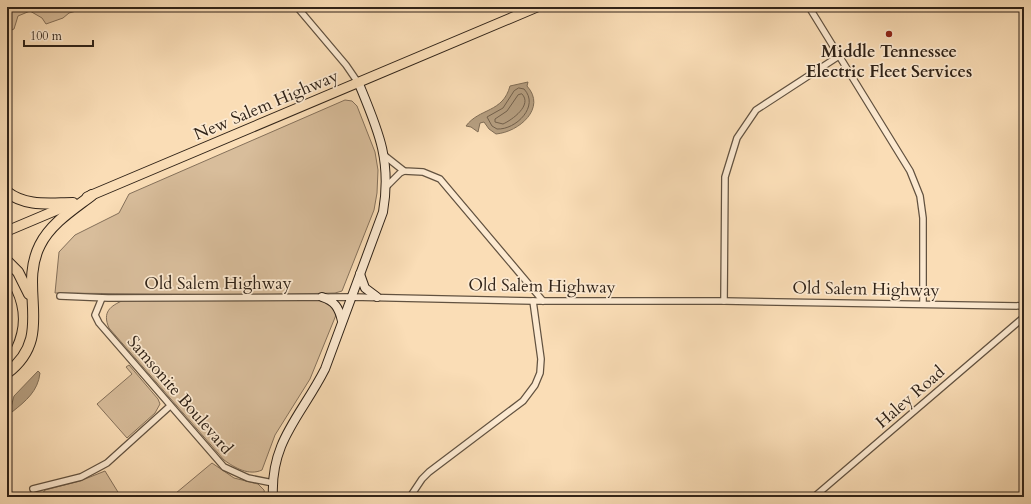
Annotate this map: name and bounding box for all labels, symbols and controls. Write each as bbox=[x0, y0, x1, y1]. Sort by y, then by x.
scale bar bbox=[24, 22, 93, 48]
text: 100 m bbox=[30, 28, 63, 44]
marker: Middle Tennessee Electric Fleet Services bbox=[884, 29, 894, 39]
place label: Middle Tennessee Electric Fleet Services bbox=[806, 40, 972, 83]
street label: New Salem Highway bbox=[190, 64, 342, 146]
street label: Old Salem Highway bbox=[144, 272, 292, 295]
street label: Old Salem Highway bbox=[468, 273, 616, 299]
street label: Old Salem Highway bbox=[792, 276, 940, 302]
street label: Samsonite Boulevard bbox=[122, 331, 238, 459]
street label: Haley Road bbox=[871, 361, 949, 433]

